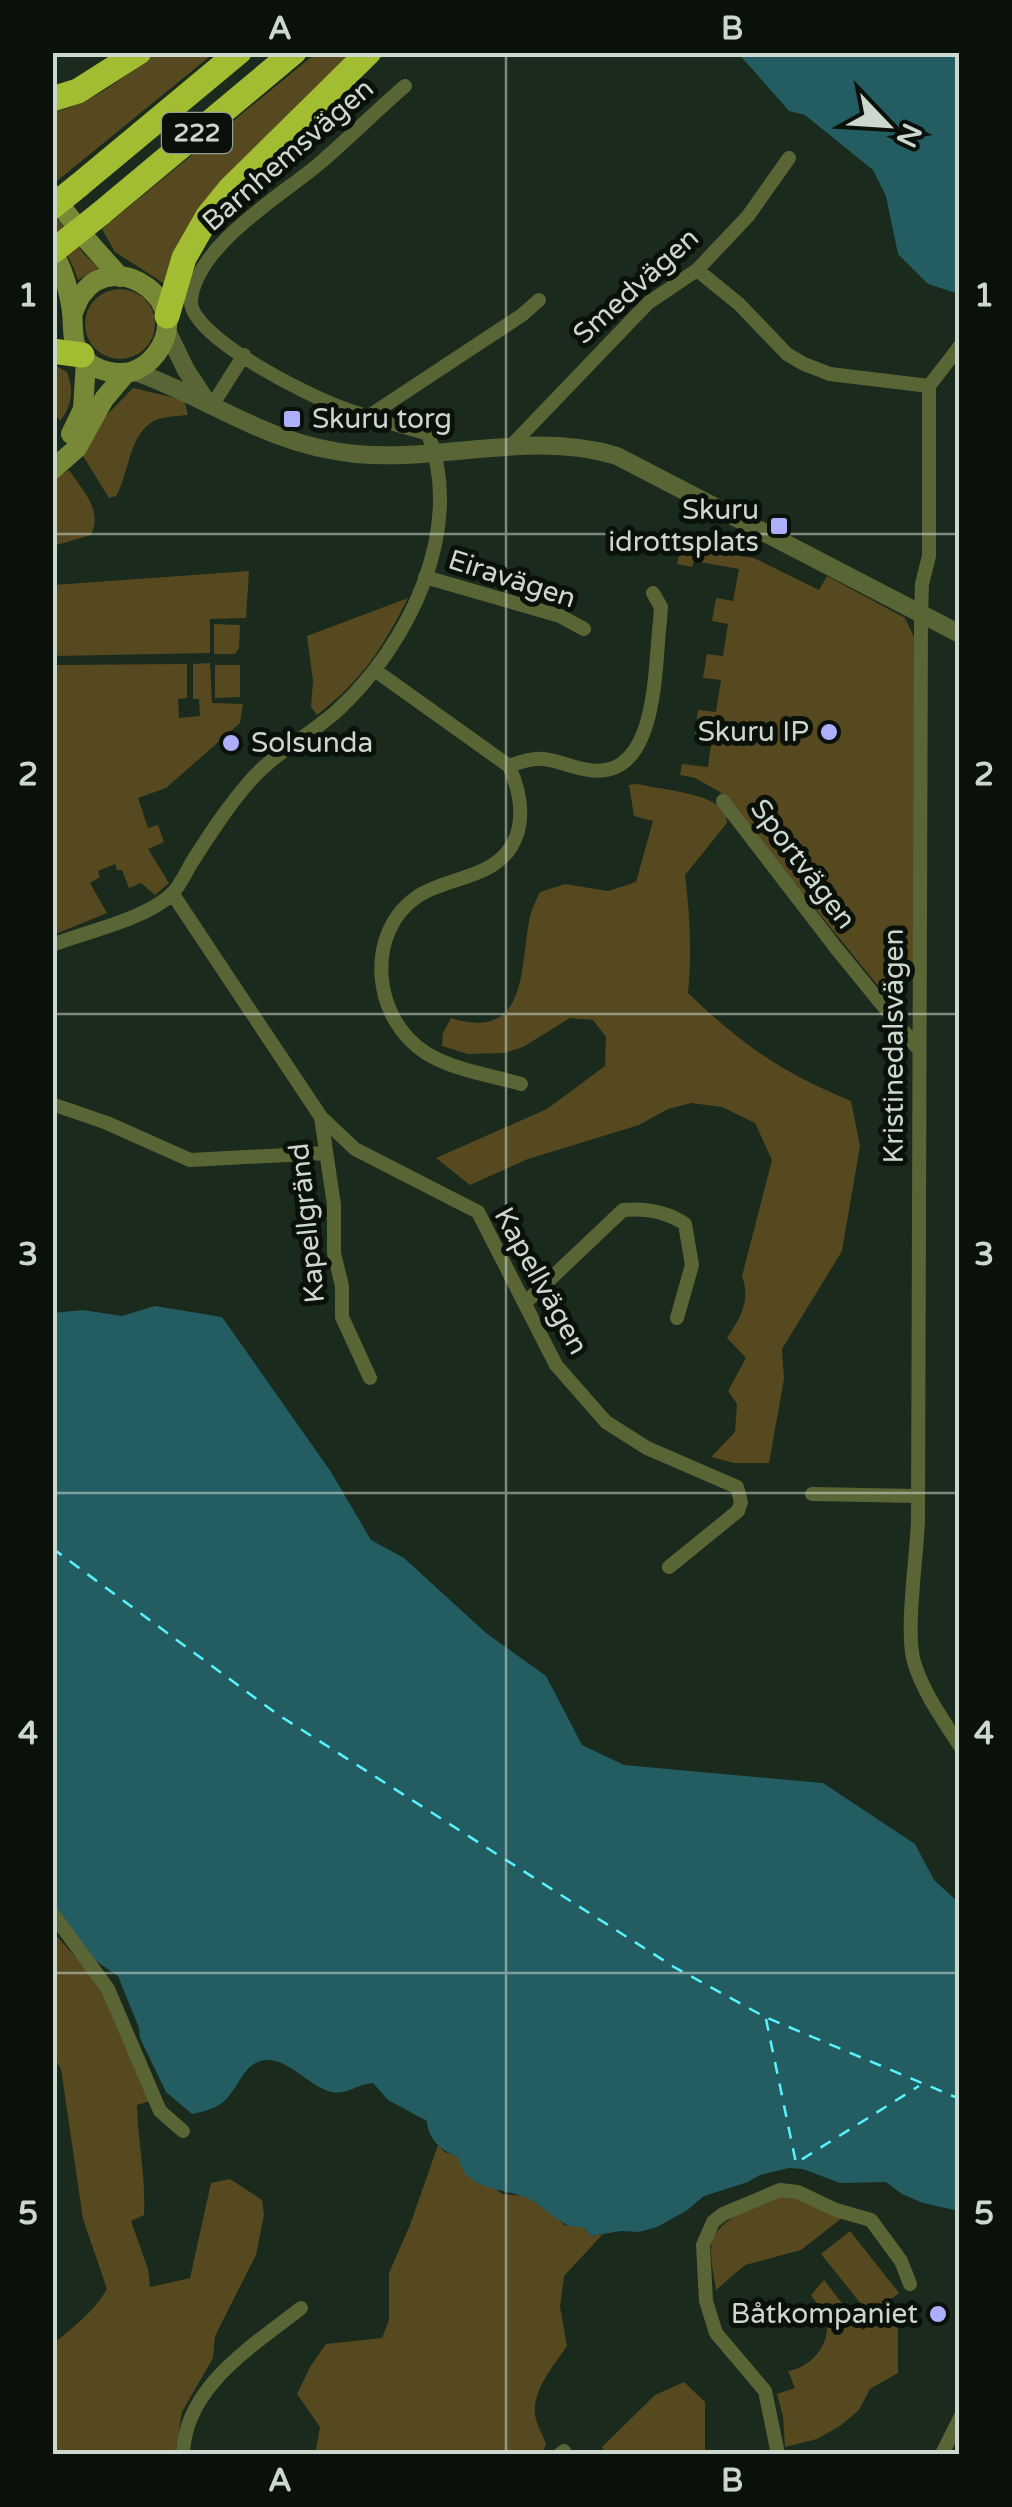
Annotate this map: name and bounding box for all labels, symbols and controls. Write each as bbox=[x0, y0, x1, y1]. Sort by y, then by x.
text: A bbox=[268, 10, 292, 48]
text: B bbox=[721, 10, 743, 48]
street label: Barnhemsvägen bbox=[195, 71, 381, 239]
north arrow bbox=[837, 75, 937, 175]
road number: 222 bbox=[162, 113, 232, 153]
text: N bbox=[889, 118, 929, 153]
street label: Smedvägen bbox=[566, 221, 706, 351]
text: 1 bbox=[18, 277, 38, 315]
text: 1 bbox=[974, 277, 994, 315]
place label: Skuru torg bbox=[312, 402, 452, 436]
marker: Skuru torg bbox=[281, 408, 303, 430]
place label: Skuru idrottsplats bbox=[608, 493, 759, 559]
marker: Skuru idrottsplats bbox=[768, 515, 790, 537]
street label: Eiravägen bbox=[444, 542, 580, 616]
place label: Skuru IP bbox=[698, 715, 809, 749]
marker: Skuru IP bbox=[818, 721, 840, 743]
place label: Solsunda bbox=[251, 726, 373, 760]
marker: Solsunda bbox=[220, 732, 242, 754]
text: 2 bbox=[18, 756, 38, 794]
text: 2 bbox=[974, 756, 994, 794]
street label: Sportvägen bbox=[743, 792, 863, 936]
street label: Kristinedalsvägen bbox=[877, 928, 911, 1164]
street label: Kapellgränd bbox=[282, 1141, 332, 1305]
street label: Kapellvägen bbox=[487, 1202, 595, 1360]
text: 3 bbox=[18, 1236, 38, 1274]
text: 3 bbox=[974, 1236, 994, 1274]
text: 4 bbox=[18, 1715, 38, 1753]
text: 4 bbox=[974, 1715, 994, 1753]
text: 5 bbox=[18, 2195, 38, 2233]
text: 5 bbox=[974, 2195, 994, 2233]
place label: Båtkompaniet bbox=[731, 2297, 918, 2331]
marker: Båtkompaniet bbox=[927, 2303, 949, 2325]
text: A bbox=[268, 2462, 292, 2500]
text: B bbox=[721, 2462, 743, 2500]

